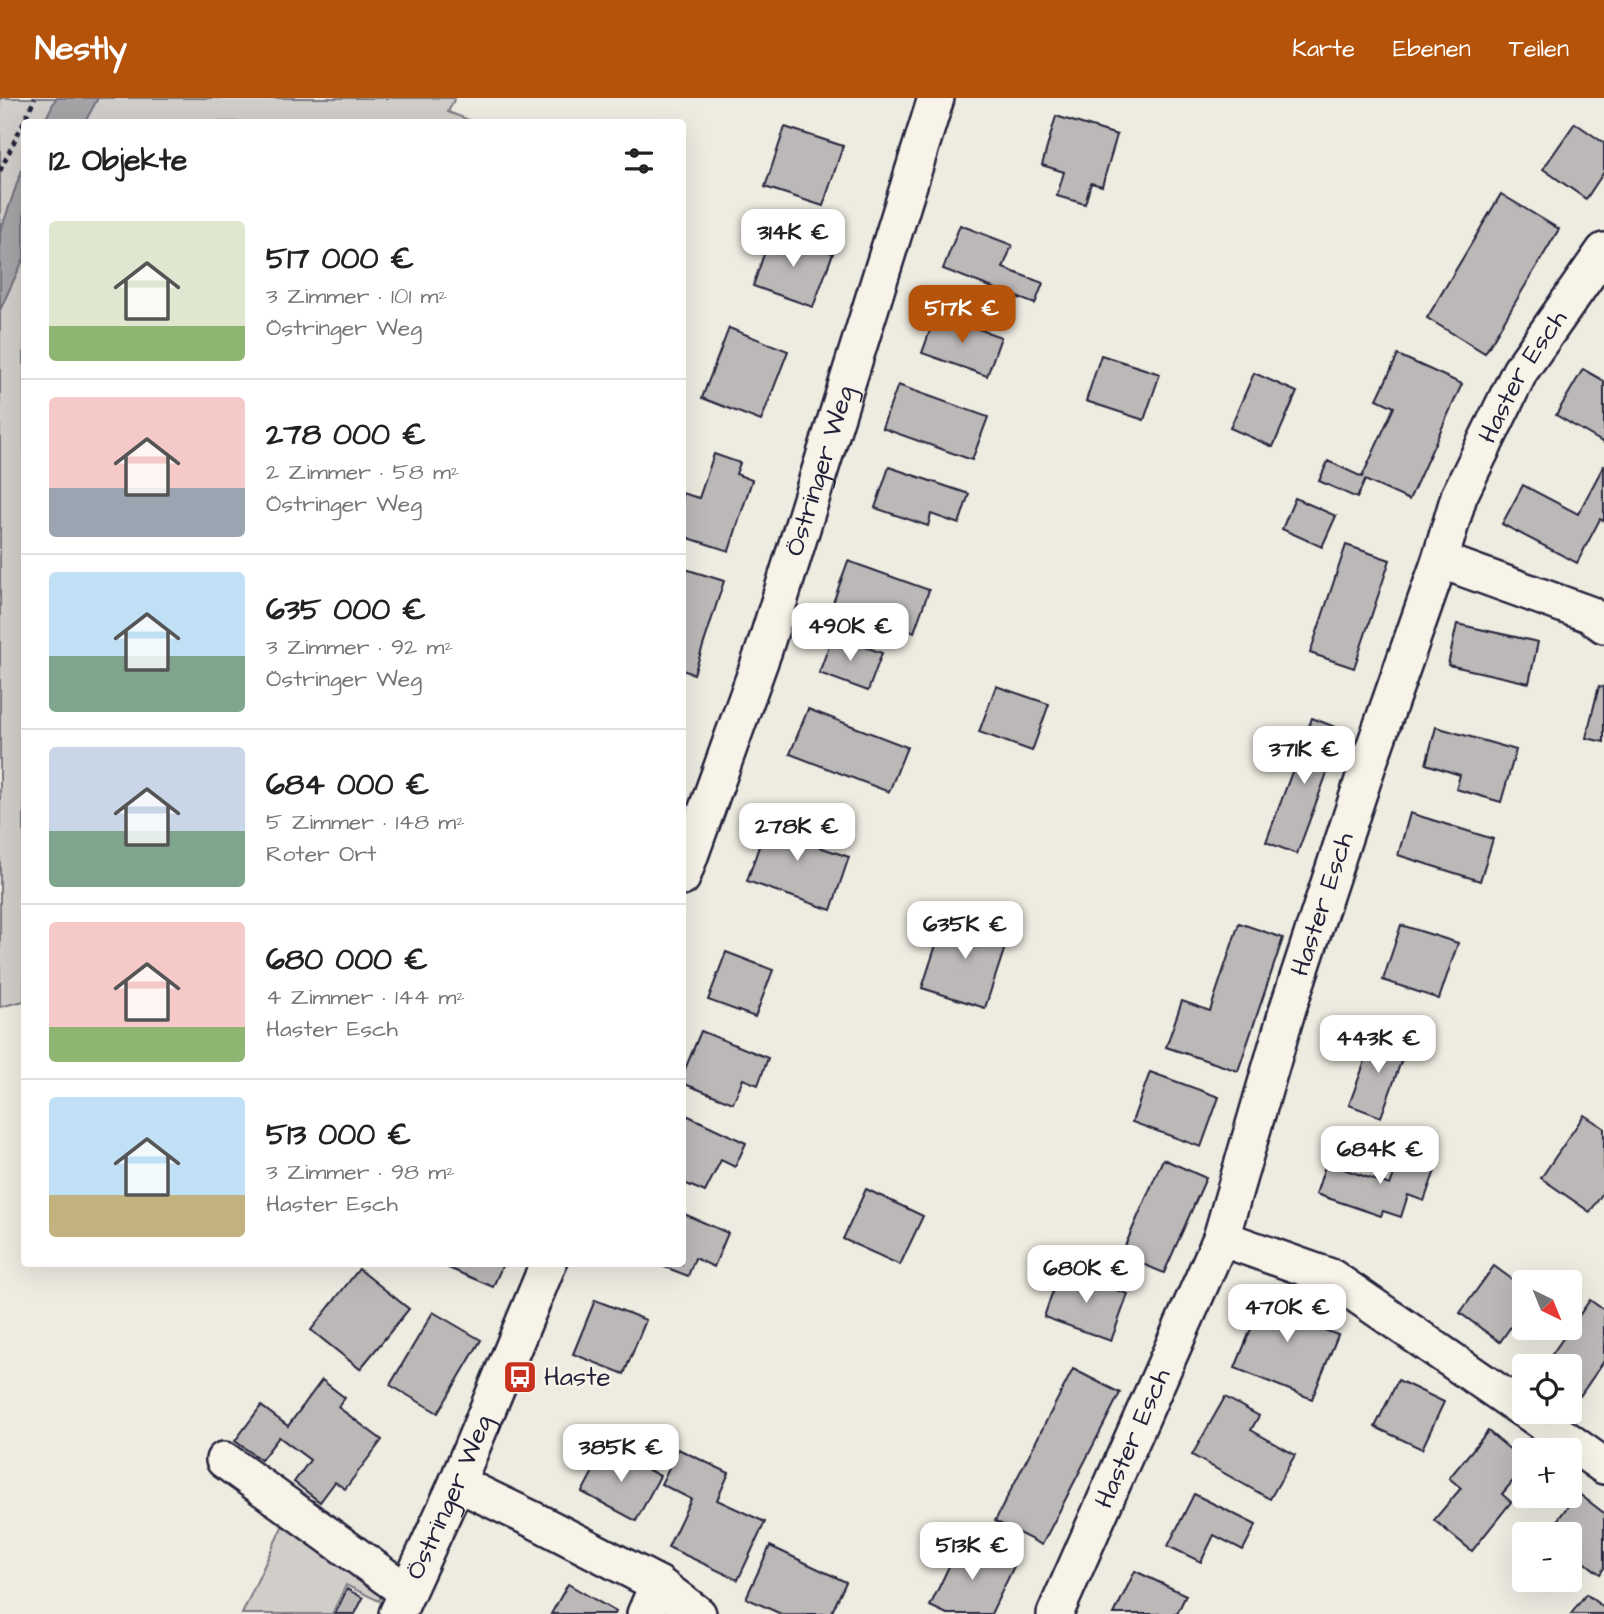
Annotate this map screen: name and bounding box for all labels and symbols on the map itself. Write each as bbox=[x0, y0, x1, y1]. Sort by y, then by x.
pin: 314K € bbox=[736, 209, 850, 269]
pin: 517K € bbox=[905, 286, 1019, 345]
street label: Haster Esch bbox=[1470, 302, 1576, 449]
street label: Östringer Weg bbox=[776, 381, 865, 560]
pin: 490K € bbox=[793, 603, 907, 663]
pin: 371K € bbox=[1247, 726, 1361, 786]
pin: 278K € bbox=[740, 804, 854, 863]
street label: Haster Esch bbox=[1282, 827, 1363, 981]
pin: 635K € bbox=[908, 902, 1022, 961]
pin: 443K € bbox=[1321, 1016, 1435, 1075]
pin: 684K € bbox=[1323, 1126, 1437, 1186]
pin: 680K € bbox=[1029, 1246, 1143, 1305]
north arrow bbox=[1512, 1270, 1582, 1340]
pin: 470K € bbox=[1230, 1284, 1344, 1344]
bus stop icon: Haste bbox=[501, 1358, 539, 1396]
place label: Haste bbox=[544, 1359, 611, 1395]
street label: Haster Esch bbox=[1086, 1363, 1179, 1514]
street label: Östringer Weg bbox=[397, 1409, 503, 1585]
pin: 385K € bbox=[564, 1424, 678, 1484]
pin: 513K € bbox=[915, 1522, 1029, 1582]

